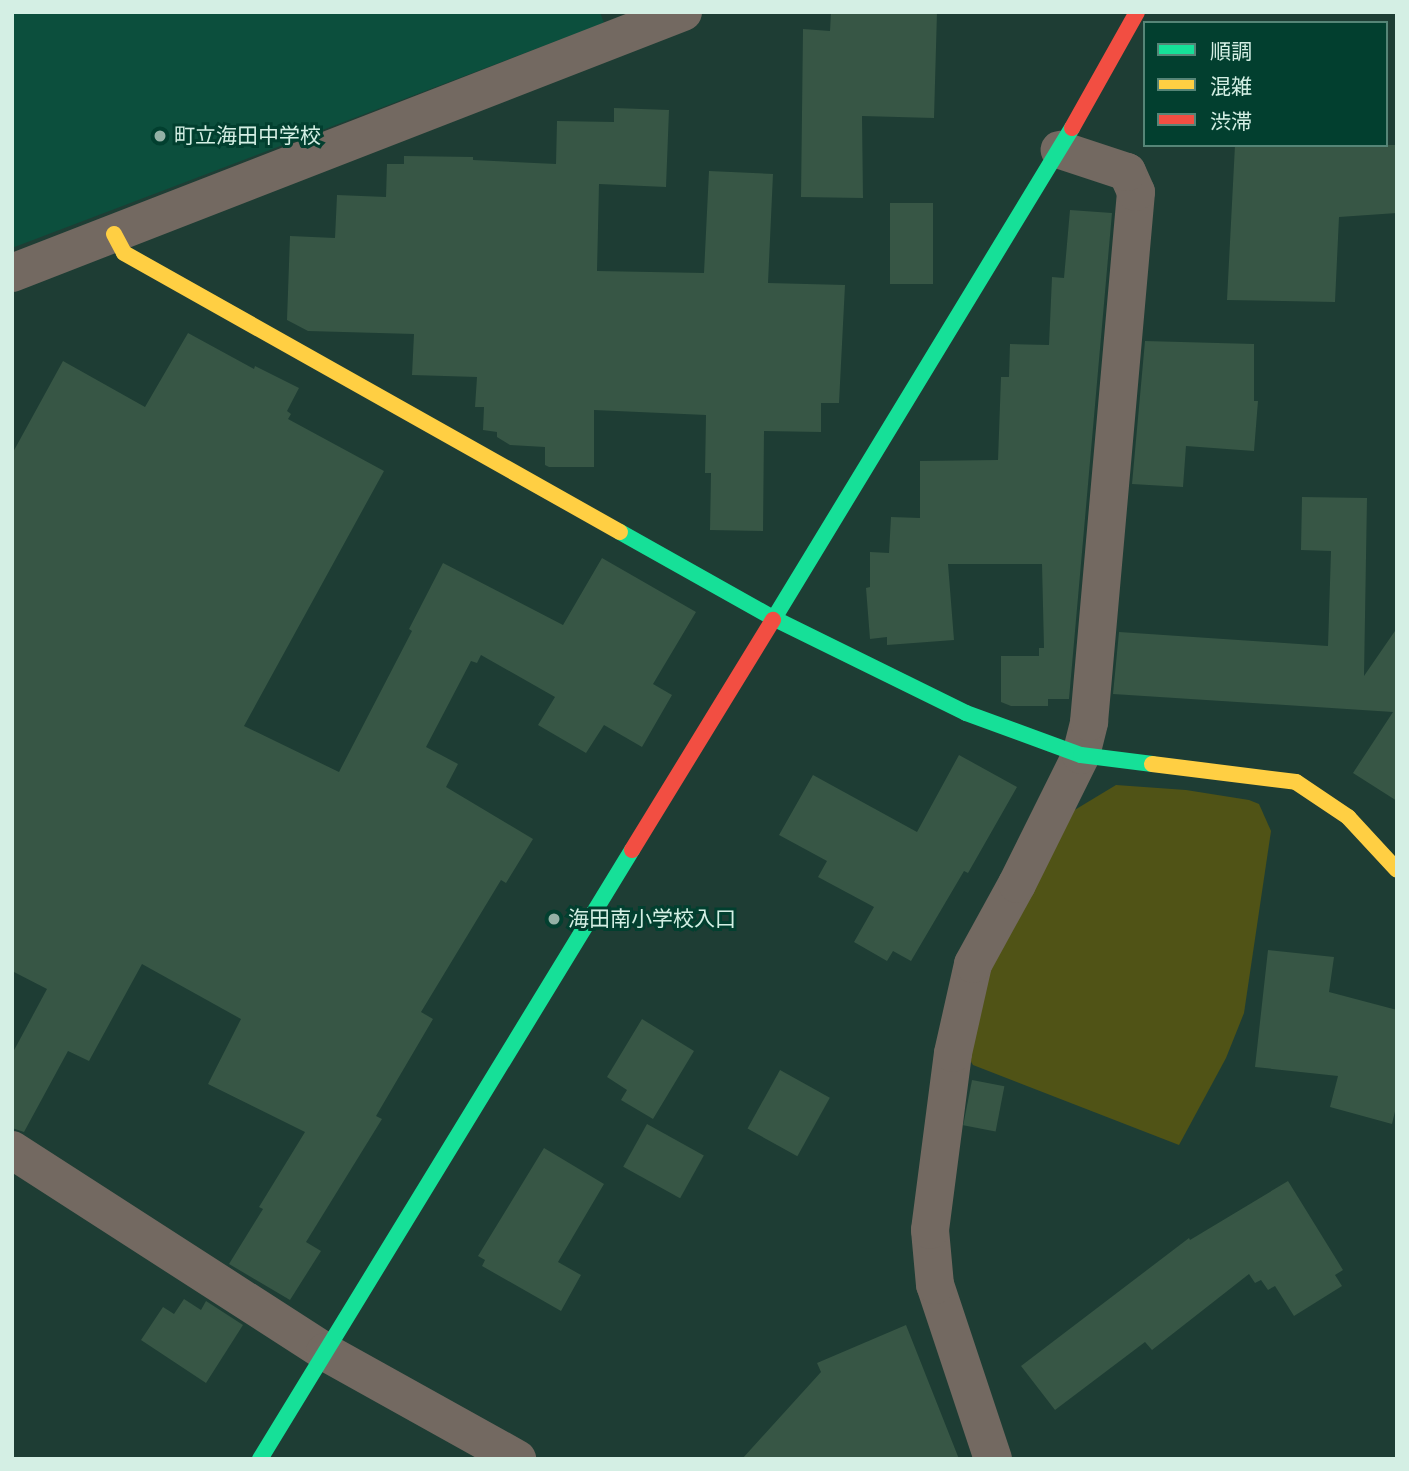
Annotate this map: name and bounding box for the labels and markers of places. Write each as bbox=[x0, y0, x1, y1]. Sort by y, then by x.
place label: 町立海田中学校 bbox=[174, 123, 321, 149]
marker: 町立海田中学校 bbox=[152, 128, 168, 144]
place label: 海田南小学校入口 bbox=[568, 906, 736, 932]
marker: 海田南小学校入口 bbox=[546, 911, 562, 927]

